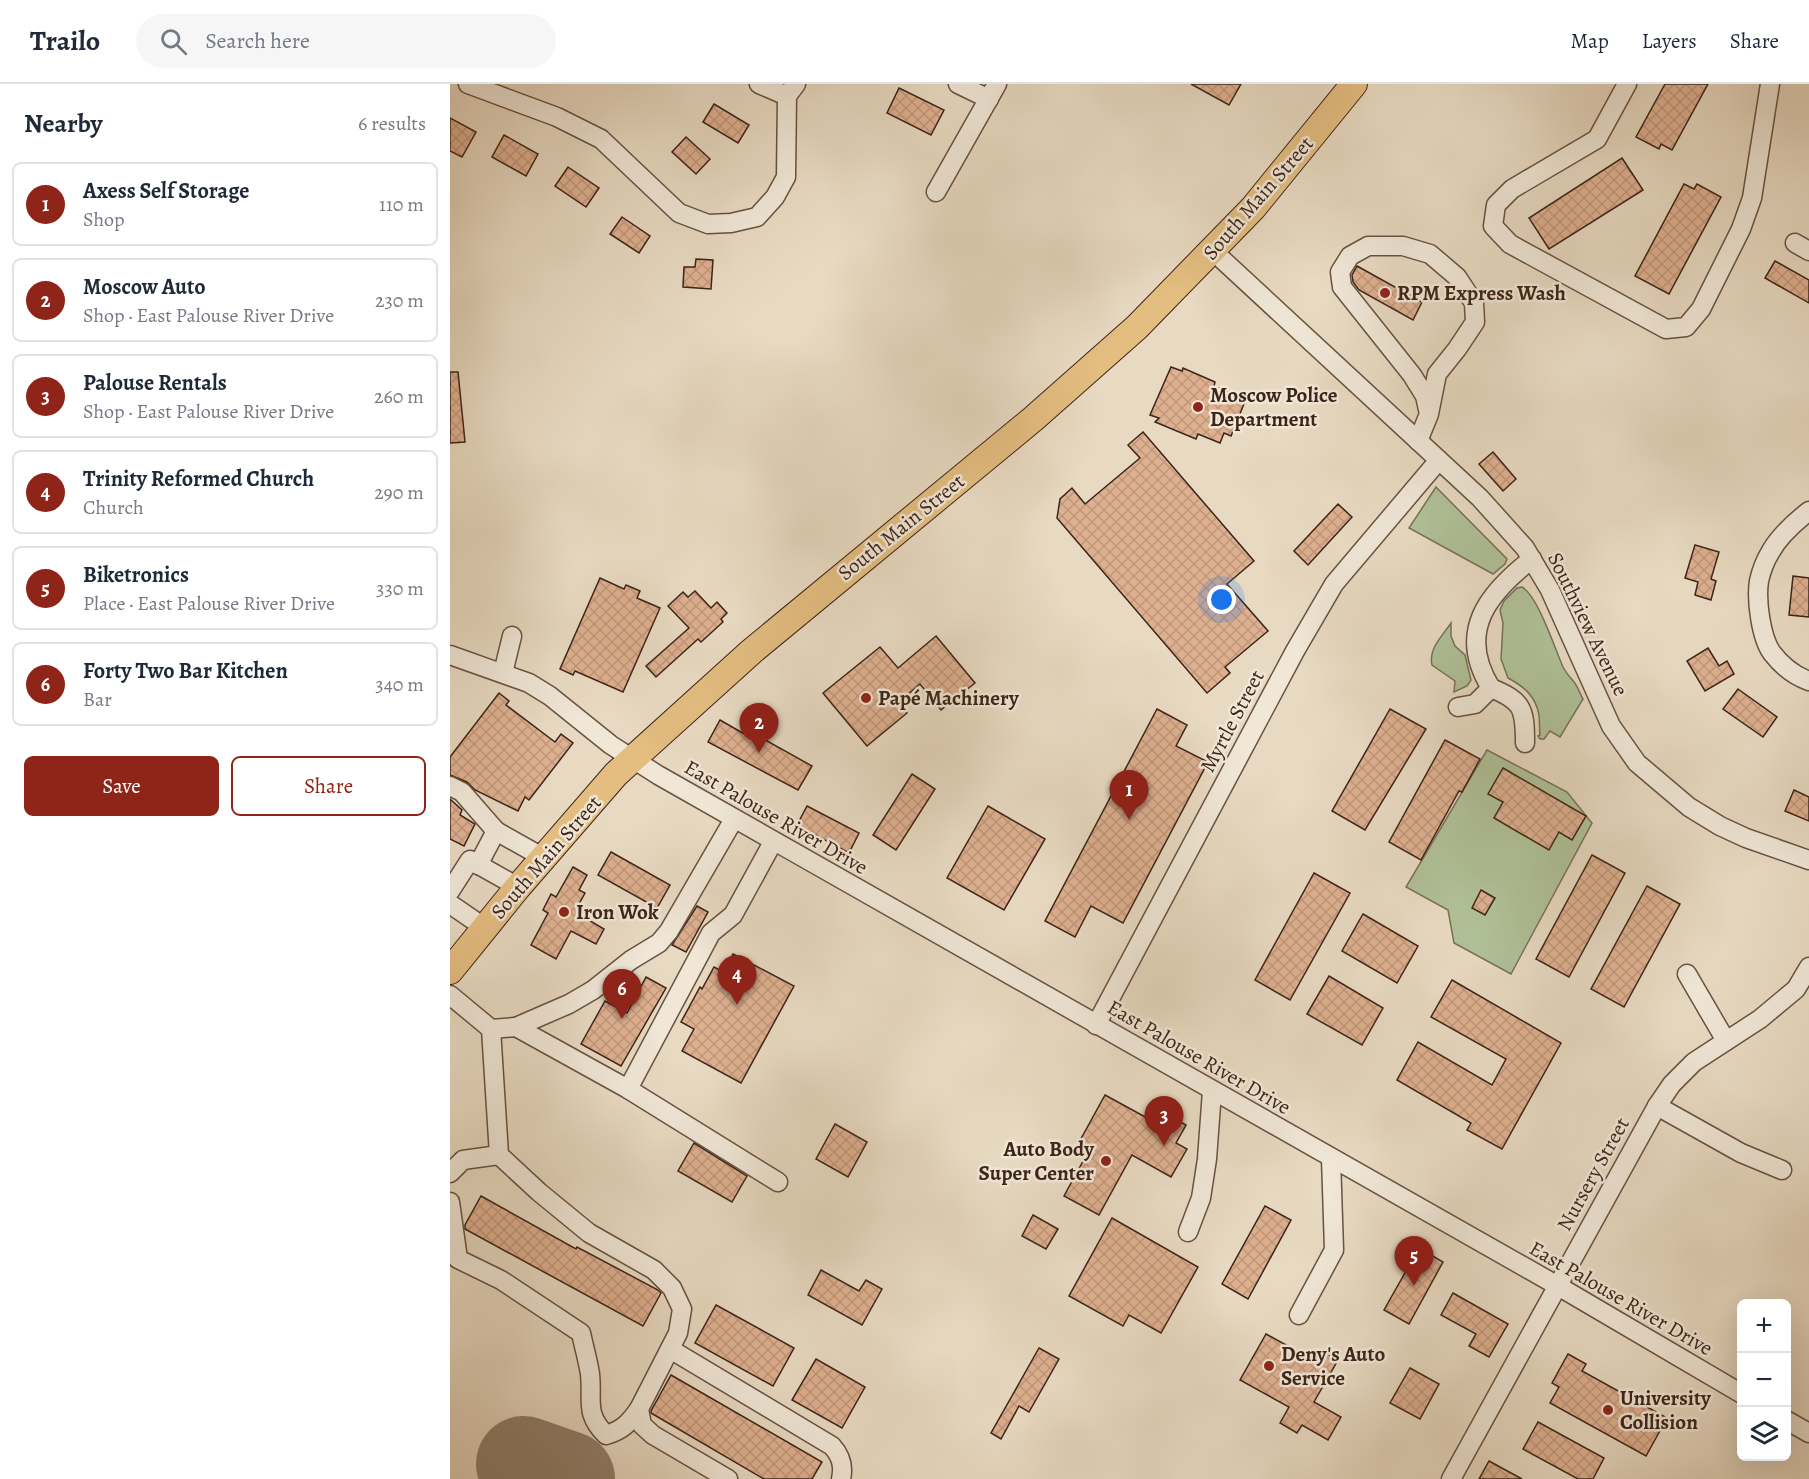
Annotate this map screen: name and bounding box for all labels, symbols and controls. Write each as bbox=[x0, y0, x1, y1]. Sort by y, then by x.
search box bbox=[136, 14, 556, 68]
text: Trailo bbox=[30, 22, 100, 60]
icon: search bbox=[157, 25, 190, 58]
text: Search here bbox=[205, 26, 310, 56]
text: Map bbox=[1570, 27, 1609, 55]
text: Layers bbox=[1642, 27, 1697, 55]
text: Share bbox=[1730, 27, 1779, 55]
text: Nearby bbox=[24, 106, 103, 141]
text: 6 results bbox=[358, 110, 426, 137]
street label: South Main Street bbox=[1196, 130, 1320, 266]
text: Axess Self Storage bbox=[83, 176, 249, 206]
text: 1 bbox=[42, 191, 49, 218]
text: 110 m bbox=[379, 191, 424, 218]
text: Shop bbox=[83, 206, 125, 233]
text: Moscow Auto bbox=[83, 272, 206, 302]
place label: RPM Express Wash bbox=[1397, 279, 1566, 307]
marker: RPM Express Wash bbox=[1378, 286, 1392, 300]
text: 2 bbox=[41, 287, 50, 314]
text: 230 m bbox=[375, 287, 424, 314]
text: Shop · East Palouse River Drive bbox=[83, 302, 334, 329]
text: Palouse Rentals bbox=[83, 368, 227, 398]
place label: Moscow Police Department bbox=[1210, 381, 1338, 433]
text: 3 bbox=[41, 383, 50, 410]
text: 260 m bbox=[374, 383, 424, 410]
text: Shop · East Palouse River Drive bbox=[83, 398, 334, 425]
marker: Moscow Police Department bbox=[1191, 400, 1205, 414]
text: Trinity Reformed Church bbox=[83, 464, 314, 494]
street label: South Main Street bbox=[832, 467, 970, 587]
text: 4 bbox=[41, 479, 50, 506]
text: 290 m bbox=[374, 479, 424, 506]
text: Church bbox=[83, 494, 144, 521]
street label: Southview Avenue bbox=[1541, 548, 1635, 700]
text: Biketronics bbox=[83, 560, 189, 590]
text: 5 bbox=[41, 575, 50, 602]
text: 330 m bbox=[376, 575, 424, 602]
your location bbox=[1207, 585, 1236, 614]
text: Place · East Palouse River Drive bbox=[83, 590, 335, 617]
text: Forty Two Bar Kitchen bbox=[83, 656, 288, 686]
street label: Myrtle Street bbox=[1193, 665, 1271, 777]
text: 6 bbox=[41, 671, 50, 698]
text: 340 m bbox=[375, 671, 424, 698]
place label: Papé Machinery bbox=[878, 684, 1020, 712]
text: Bar bbox=[83, 686, 112, 713]
marker: Papé Machinery bbox=[859, 691, 873, 705]
pin: 2 bbox=[740, 704, 778, 753]
street label: East Palouse River Drive bbox=[679, 753, 873, 881]
button: Save bbox=[24, 756, 219, 816]
button: Share bbox=[231, 756, 426, 816]
pin: 1 bbox=[1110, 770, 1148, 820]
street label: South Main Street bbox=[484, 789, 608, 925]
place label: Iron Wok bbox=[576, 898, 659, 926]
marker: Iron Wok bbox=[557, 905, 571, 919]
pin: 4 bbox=[718, 956, 756, 1005]
pin: 6 bbox=[602, 970, 642, 1019]
street label: East Palouse River Drive bbox=[1102, 993, 1296, 1121]
pin: 3 bbox=[1144, 1096, 1184, 1146]
street label: Nursery Street bbox=[1550, 1112, 1636, 1236]
place label: Auto Body Super Center bbox=[979, 1135, 1095, 1187]
marker: Auto Body Super Center bbox=[1099, 1154, 1113, 1168]
street label: East Palouse River Drive bbox=[1524, 1234, 1718, 1362]
pin: 5 bbox=[1394, 1236, 1434, 1286]
map controls bbox=[1737, 1299, 1791, 1461]
button: + bbox=[1737, 1299, 1791, 1353]
place label: Deny's Auto Service bbox=[1281, 1340, 1386, 1392]
button: − bbox=[1737, 1353, 1791, 1407]
marker: Deny's Auto Service bbox=[1262, 1359, 1276, 1373]
place label: University Collision bbox=[1620, 1384, 1712, 1436]
marker: University Collision bbox=[1601, 1403, 1615, 1417]
button: layers bbox=[1737, 1407, 1791, 1461]

